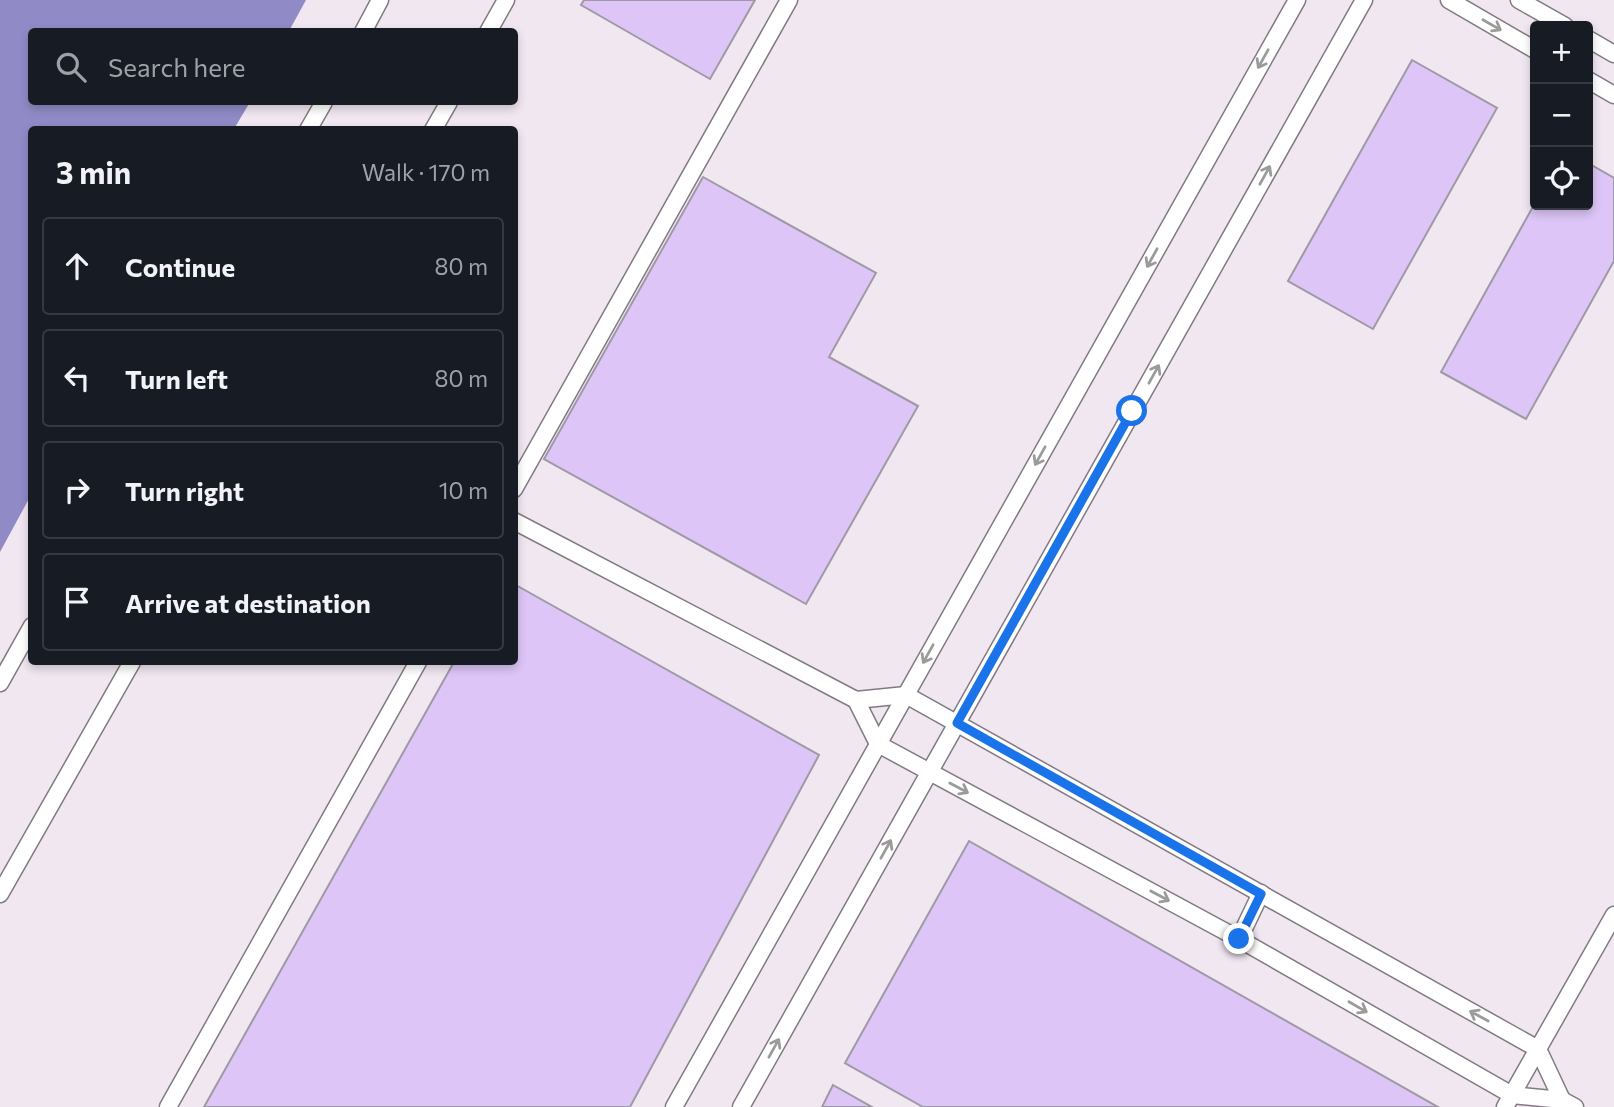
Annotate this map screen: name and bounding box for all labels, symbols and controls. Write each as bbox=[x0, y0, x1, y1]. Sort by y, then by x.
one-way arrow bbox=[1481, 19, 1502, 32]
map controls bbox=[1530, 21, 1593, 210]
button: + bbox=[1530, 21, 1593, 84]
search box bbox=[28, 28, 518, 105]
icon: search bbox=[52, 48, 90, 86]
one-way arrow bbox=[1256, 49, 1270, 69]
text: Search here bbox=[108, 51, 246, 82]
button: − bbox=[1530, 84, 1593, 147]
button: locate bbox=[1530, 147, 1593, 210]
text: 3 min bbox=[56, 153, 131, 190]
text: Walk · 170 m bbox=[362, 158, 490, 186]
one-way arrow bbox=[1258, 166, 1272, 186]
icon: ahead bbox=[58, 247, 96, 285]
one-way arrow bbox=[1145, 247, 1159, 267]
text: Continue bbox=[125, 251, 235, 282]
text: 80 m bbox=[435, 252, 488, 280]
icon: left bbox=[58, 359, 96, 397]
text: Turn left bbox=[125, 363, 228, 394]
text: 80 m bbox=[435, 364, 488, 392]
one-way arrow bbox=[1147, 364, 1161, 384]
route start bbox=[1116, 395, 1147, 426]
one-way arrow bbox=[1033, 445, 1046, 466]
icon: right bbox=[58, 471, 96, 509]
text: Turn right bbox=[125, 475, 244, 506]
text: 10 m bbox=[439, 476, 488, 504]
icon: arrive bbox=[58, 583, 96, 621]
text: Arrive at destination bbox=[125, 587, 371, 618]
one-way arrow bbox=[921, 643, 934, 664]
one-way arrow bbox=[949, 781, 969, 795]
one-way arrow bbox=[879, 840, 893, 860]
one-way arrow bbox=[1149, 889, 1169, 903]
route end bbox=[1223, 923, 1254, 954]
one-way arrow bbox=[1348, 1000, 1368, 1014]
one-way arrow bbox=[1469, 1009, 1489, 1023]
one-way arrow bbox=[767, 1038, 781, 1058]

